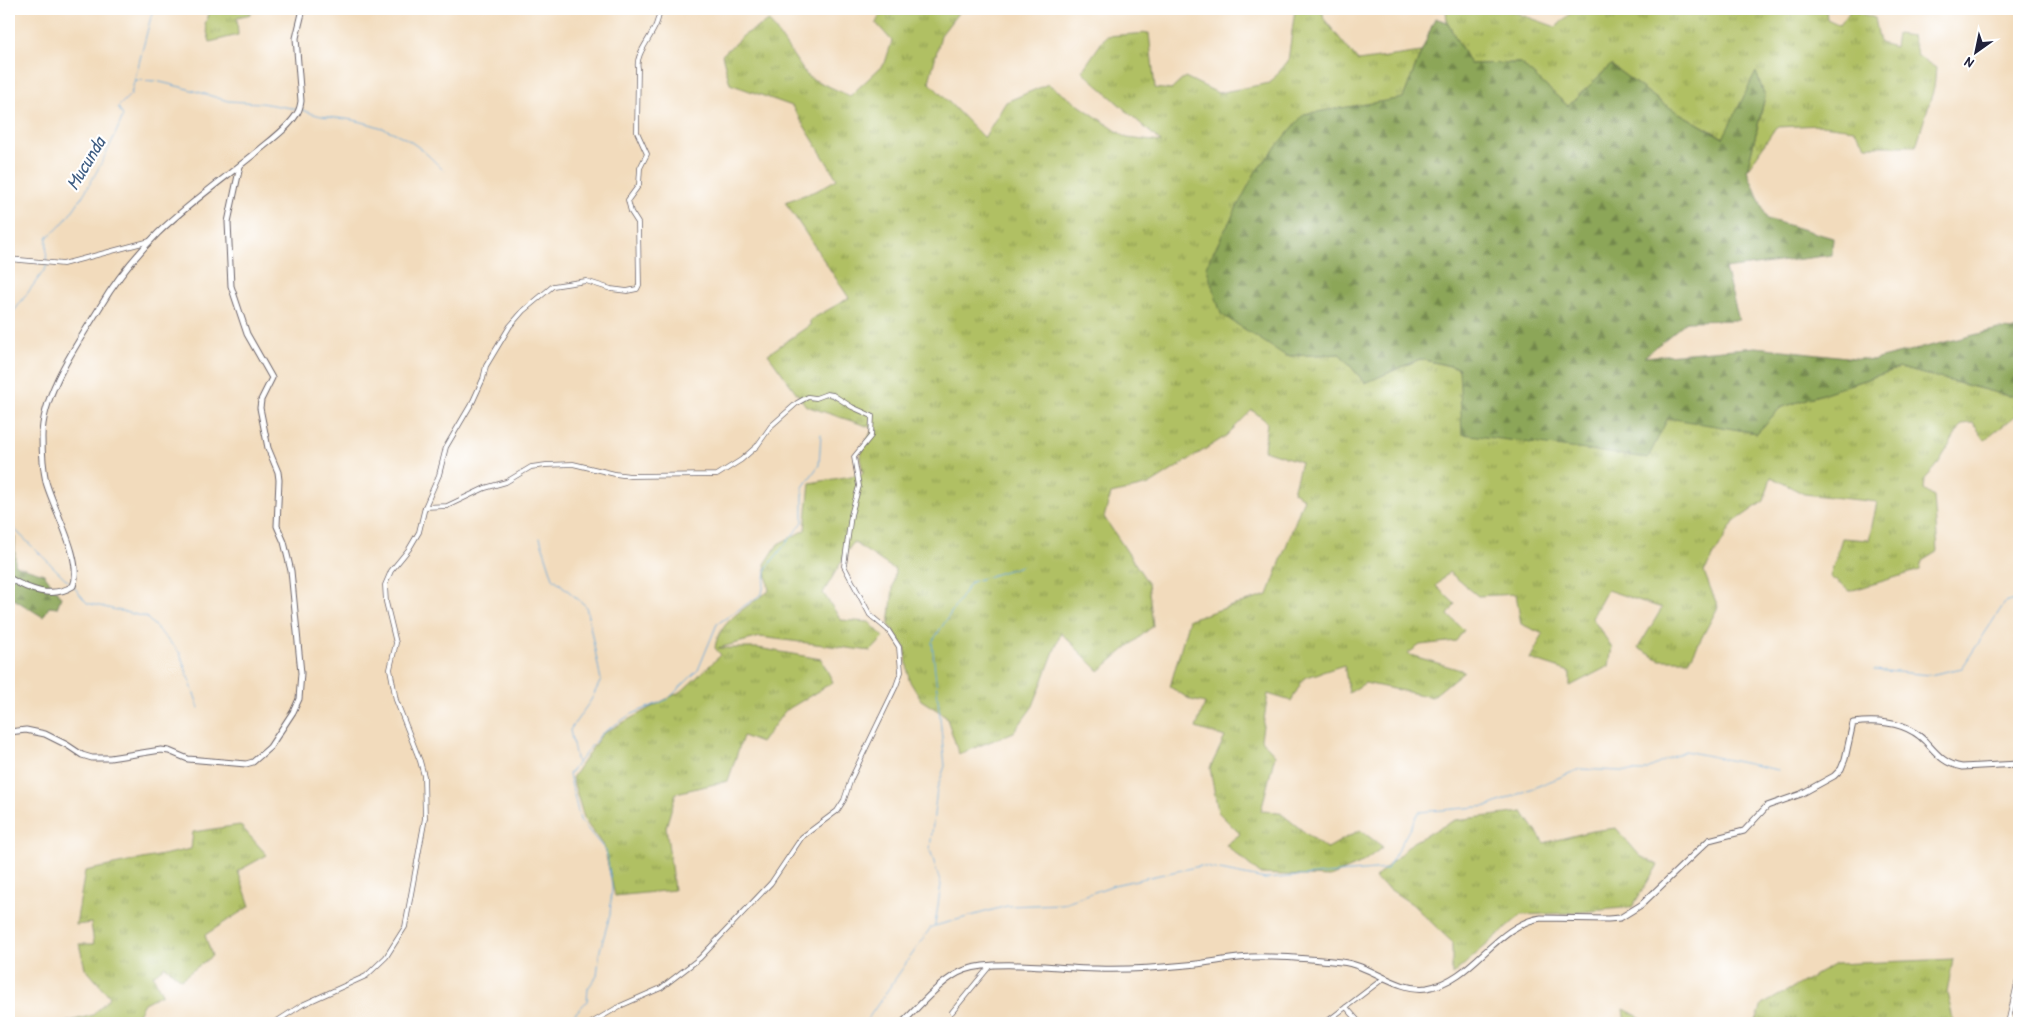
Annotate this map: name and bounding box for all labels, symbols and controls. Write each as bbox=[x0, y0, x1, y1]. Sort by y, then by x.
north arrow bbox=[1950, 28, 2000, 78]
text: N bbox=[1960, 53, 1977, 73]
water label: Mucunda bbox=[59, 130, 112, 194]

